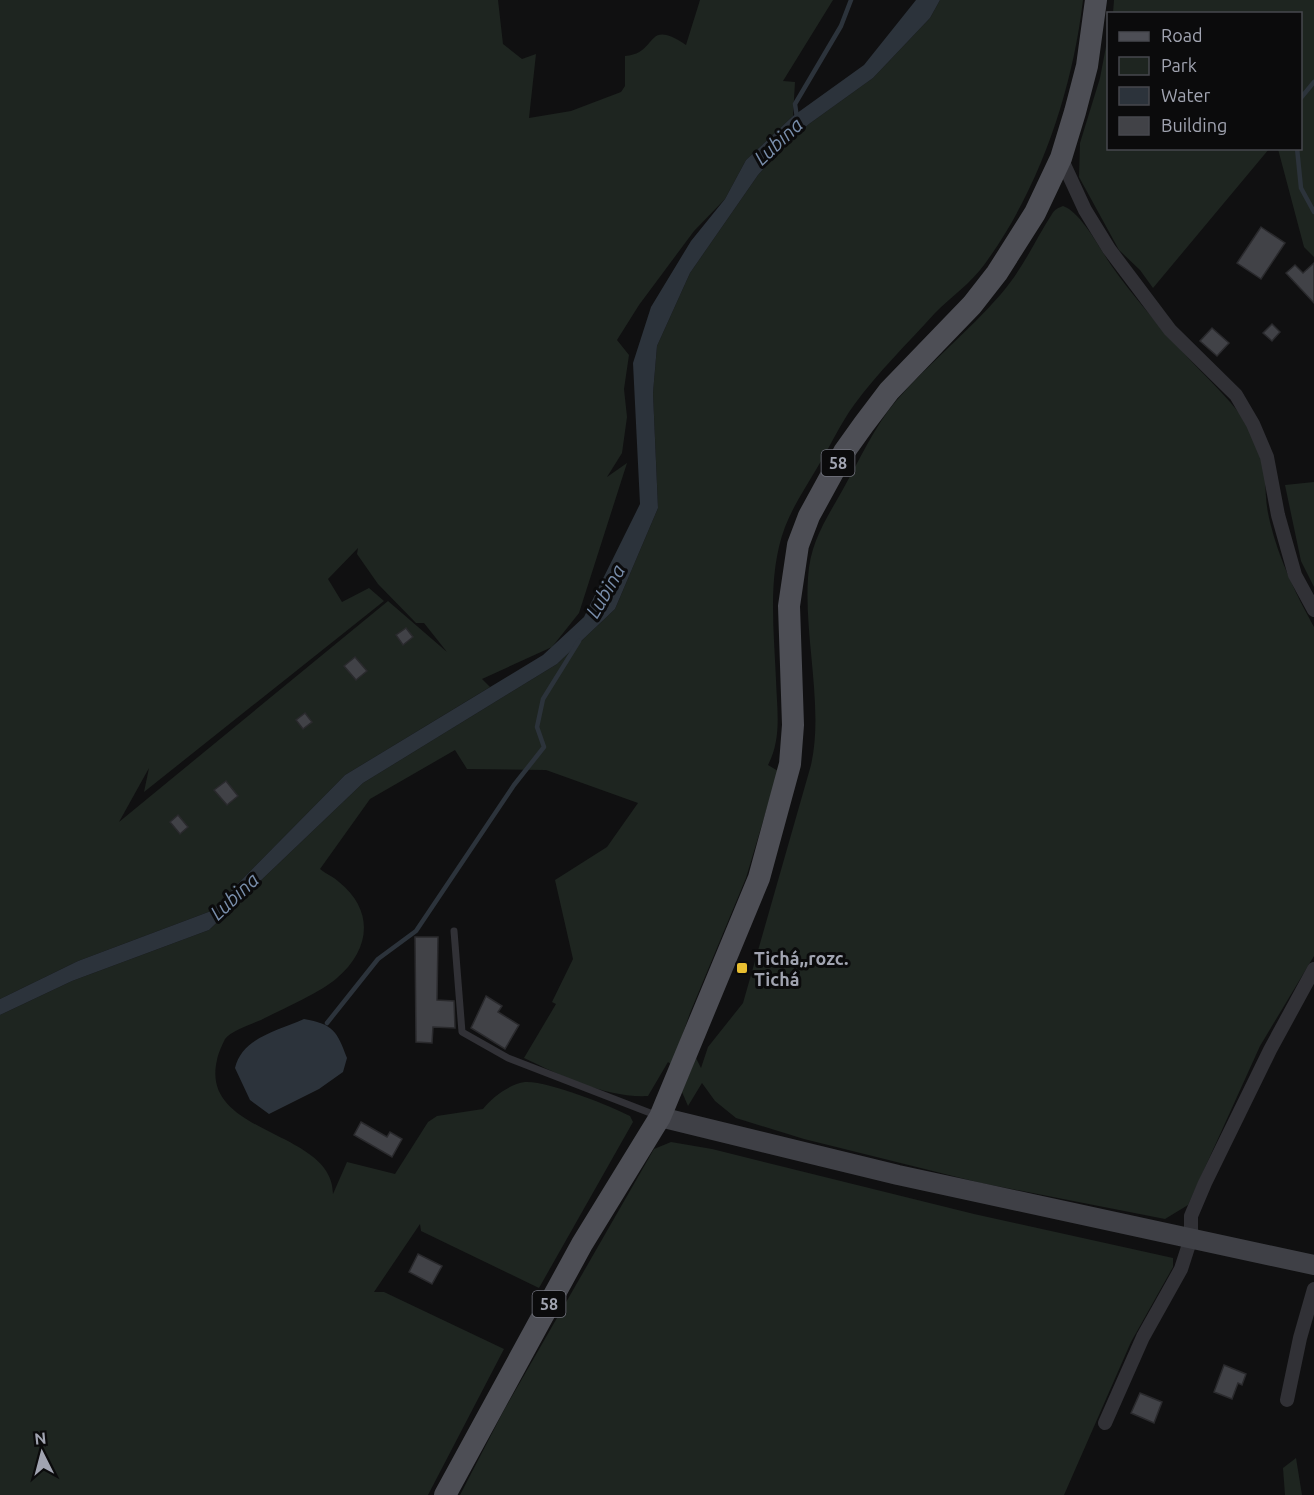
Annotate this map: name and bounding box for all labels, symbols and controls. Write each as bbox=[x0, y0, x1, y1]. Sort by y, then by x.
legend bbox=[1107, 12, 1302, 150]
text: Road bbox=[1161, 25, 1203, 45]
text: Park bbox=[1161, 55, 1197, 75]
text: Water bbox=[1161, 85, 1211, 105]
water label: Lubina bbox=[749, 113, 807, 169]
text: Building bbox=[1161, 115, 1227, 135]
road number: 58 bbox=[822, 450, 854, 476]
water label: Lubina bbox=[581, 560, 630, 622]
water label: Lubina bbox=[205, 868, 263, 924]
place label: Tichá,,rozc. Tichá bbox=[754, 948, 848, 989]
marker: Tichá,,rozc. Tichá bbox=[735, 961, 749, 975]
road number: 58 bbox=[532, 1291, 566, 1317]
north arrow bbox=[12, 1423, 72, 1483]
text: N bbox=[34, 1429, 47, 1448]

